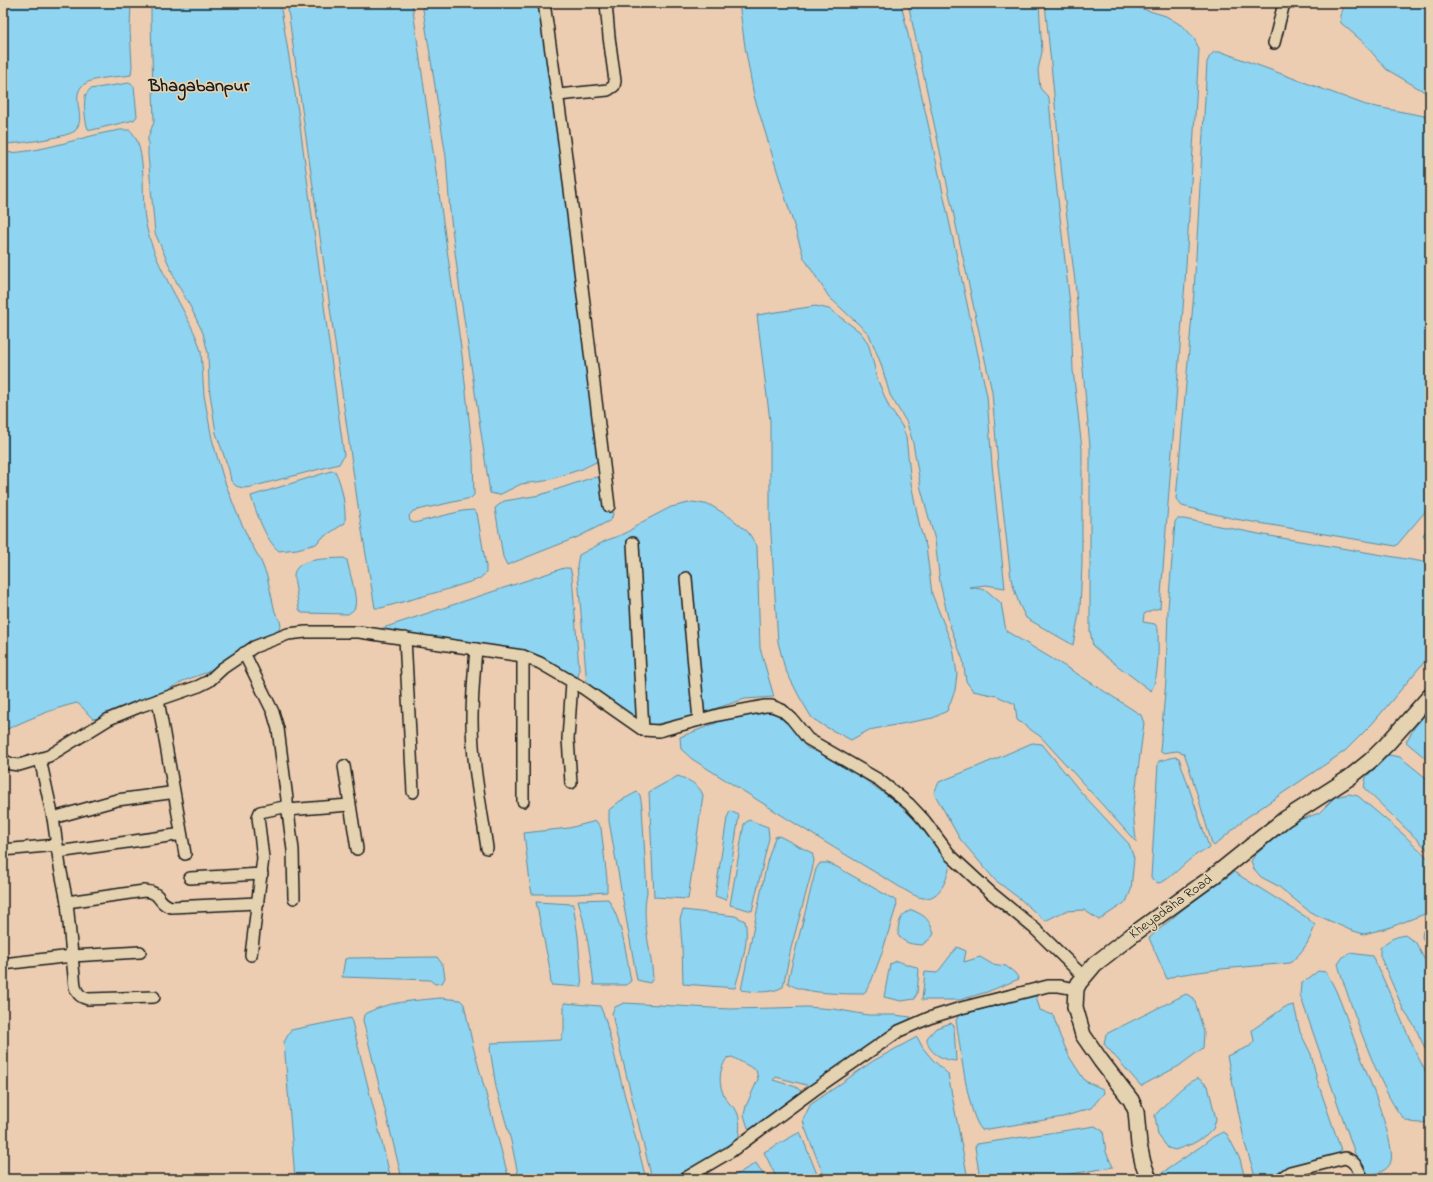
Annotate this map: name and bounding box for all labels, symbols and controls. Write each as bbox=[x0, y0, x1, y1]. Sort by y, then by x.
district label: Bhagabanpur bbox=[148, 74, 250, 101]
street label: Kheyadaha Road bbox=[1125, 869, 1218, 945]

